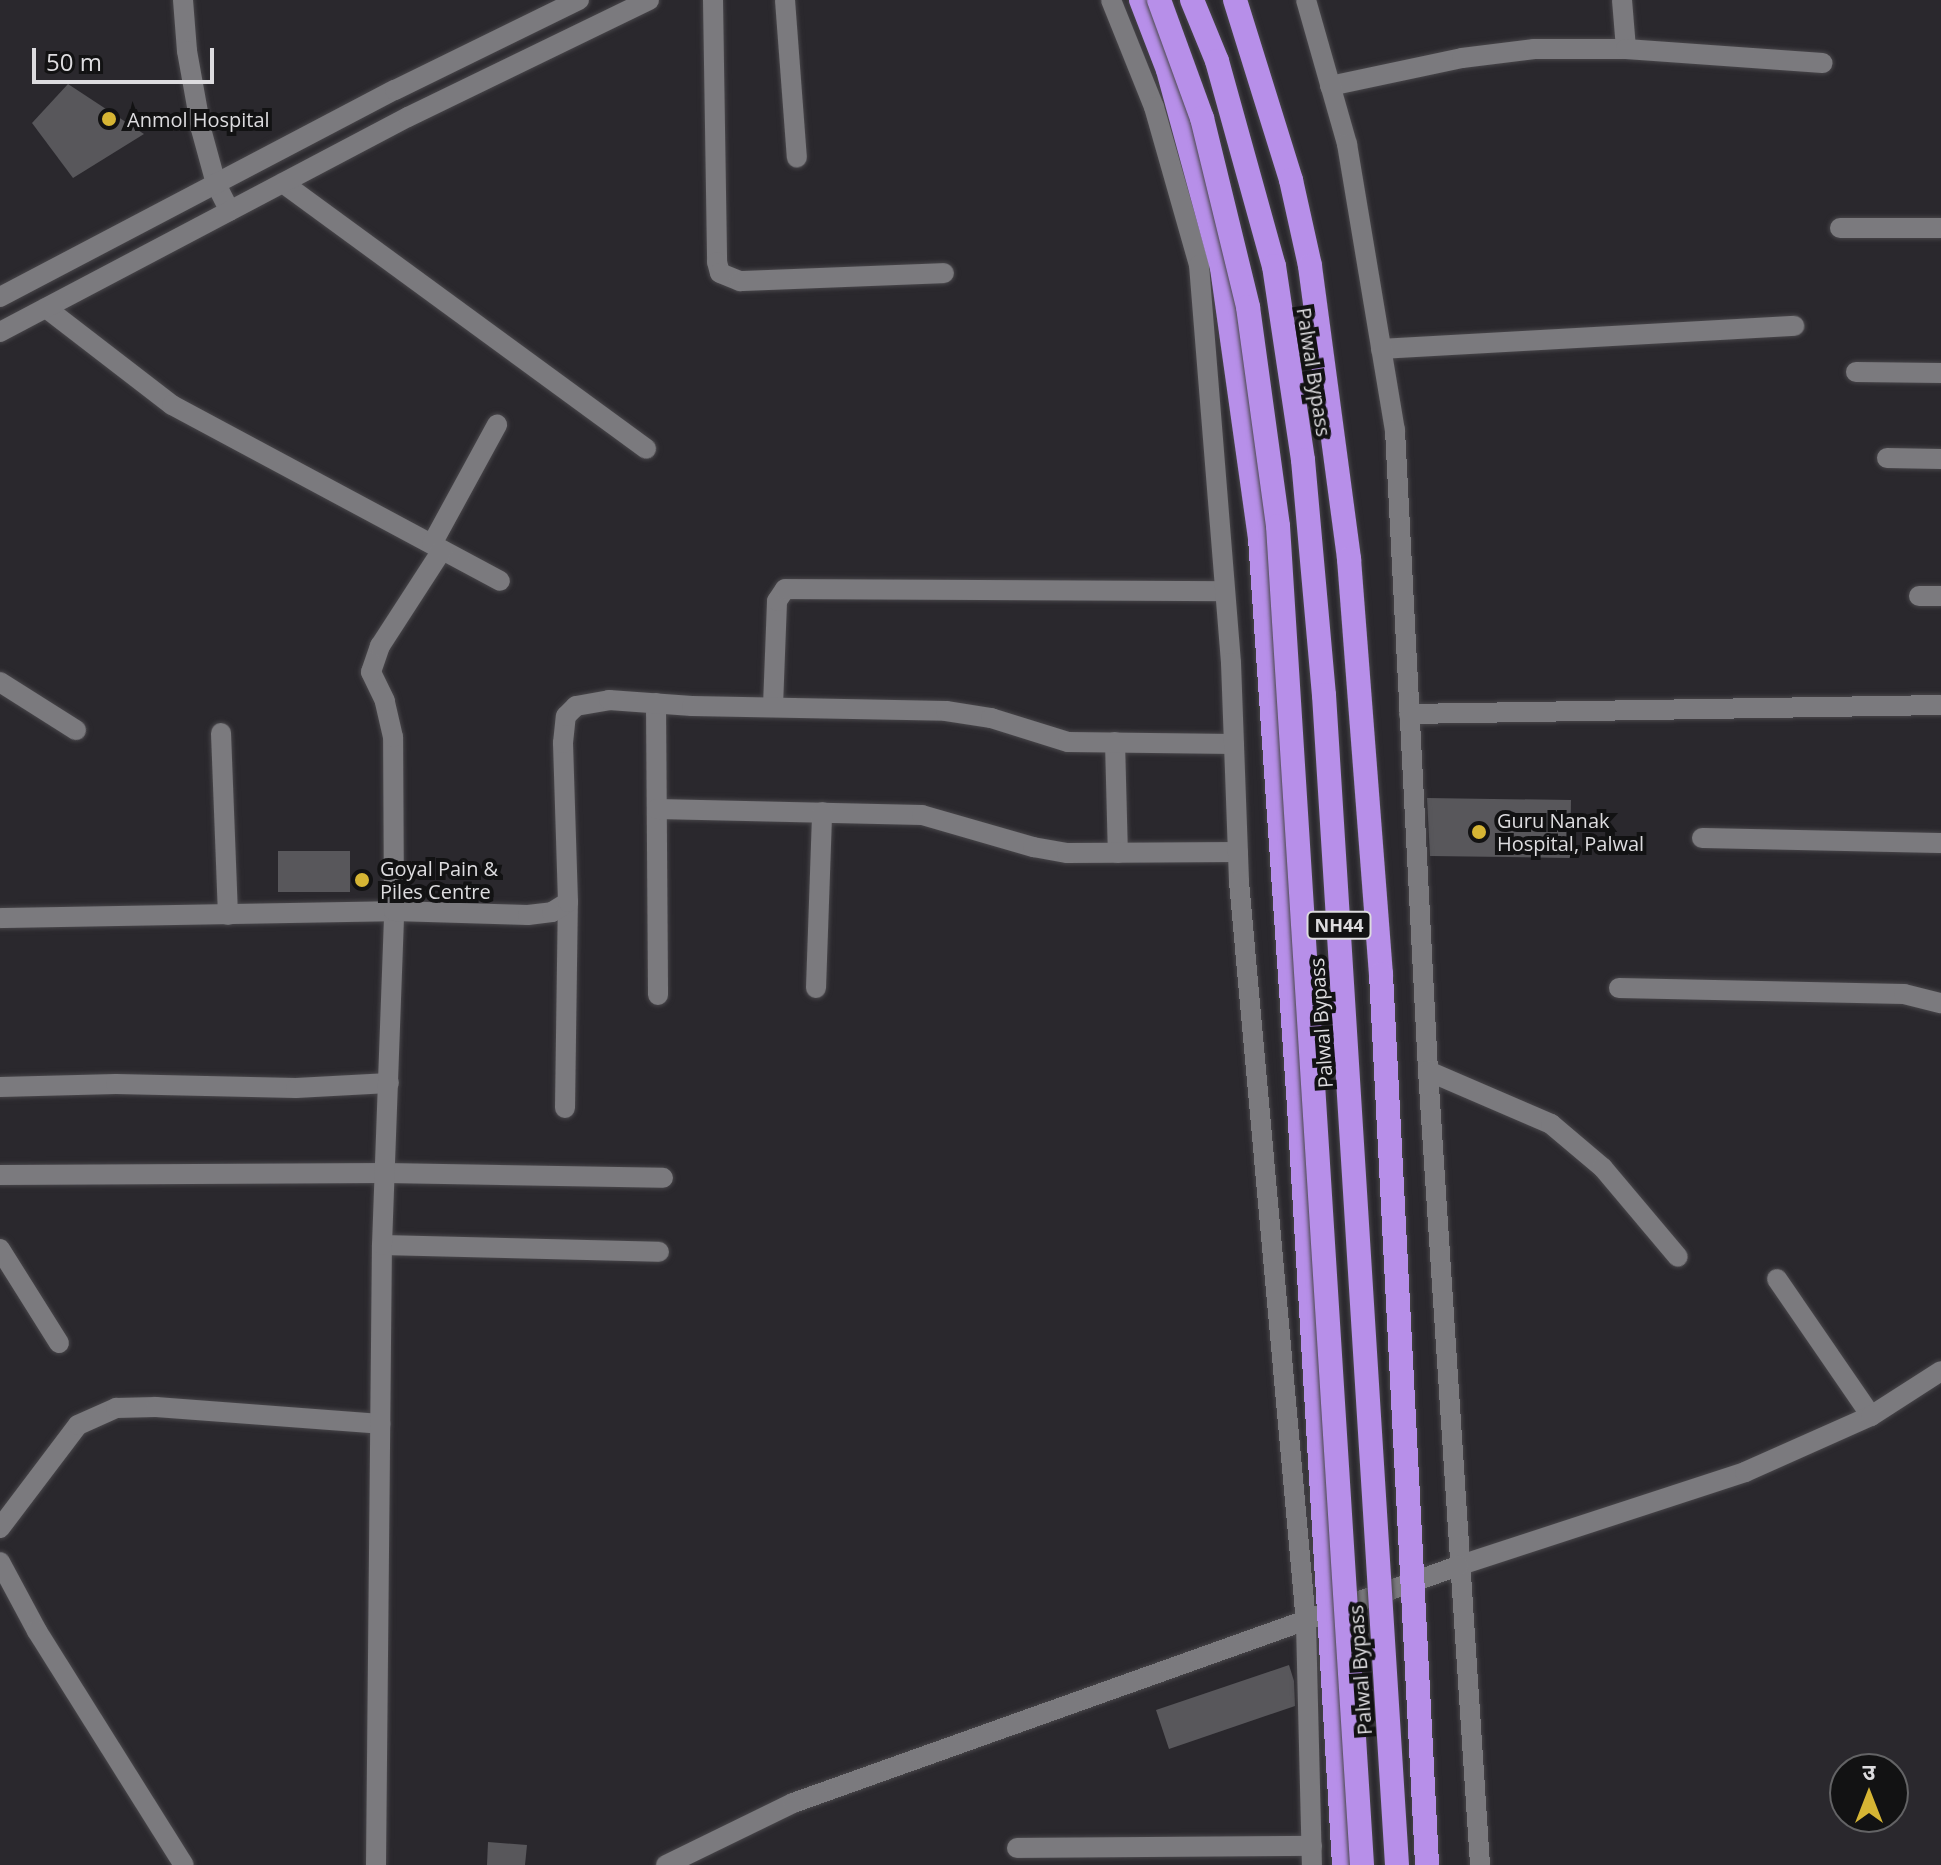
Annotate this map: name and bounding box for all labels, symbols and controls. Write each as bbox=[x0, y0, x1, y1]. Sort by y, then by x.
scale bar bbox=[36, 32, 218, 82]
text: 50 m bbox=[46, 45, 102, 78]
place label: Anmol Hospital bbox=[127, 107, 270, 131]
marker: Anmol Hospital bbox=[98, 108, 120, 130]
street label: Palwal Bypass bbox=[1292, 306, 1336, 438]
place label: Guru Nanak Hospital, Palwal bbox=[1497, 808, 1644, 855]
marker: Guru Nanak Hospital, Palwal bbox=[1468, 821, 1490, 843]
place label: Goyal Pain & Piles Centre bbox=[380, 856, 498, 903]
marker: Goyal Pain & Piles Centre bbox=[351, 869, 373, 891]
road number: NH44 bbox=[1305, 911, 1373, 939]
street label: Palwal Bypass bbox=[1304, 957, 1338, 1089]
street label: Palwal Bypass bbox=[1343, 1604, 1377, 1736]
north arrow bbox=[1829, 1753, 1909, 1833]
text: उ bbox=[1863, 1756, 1875, 1786]

